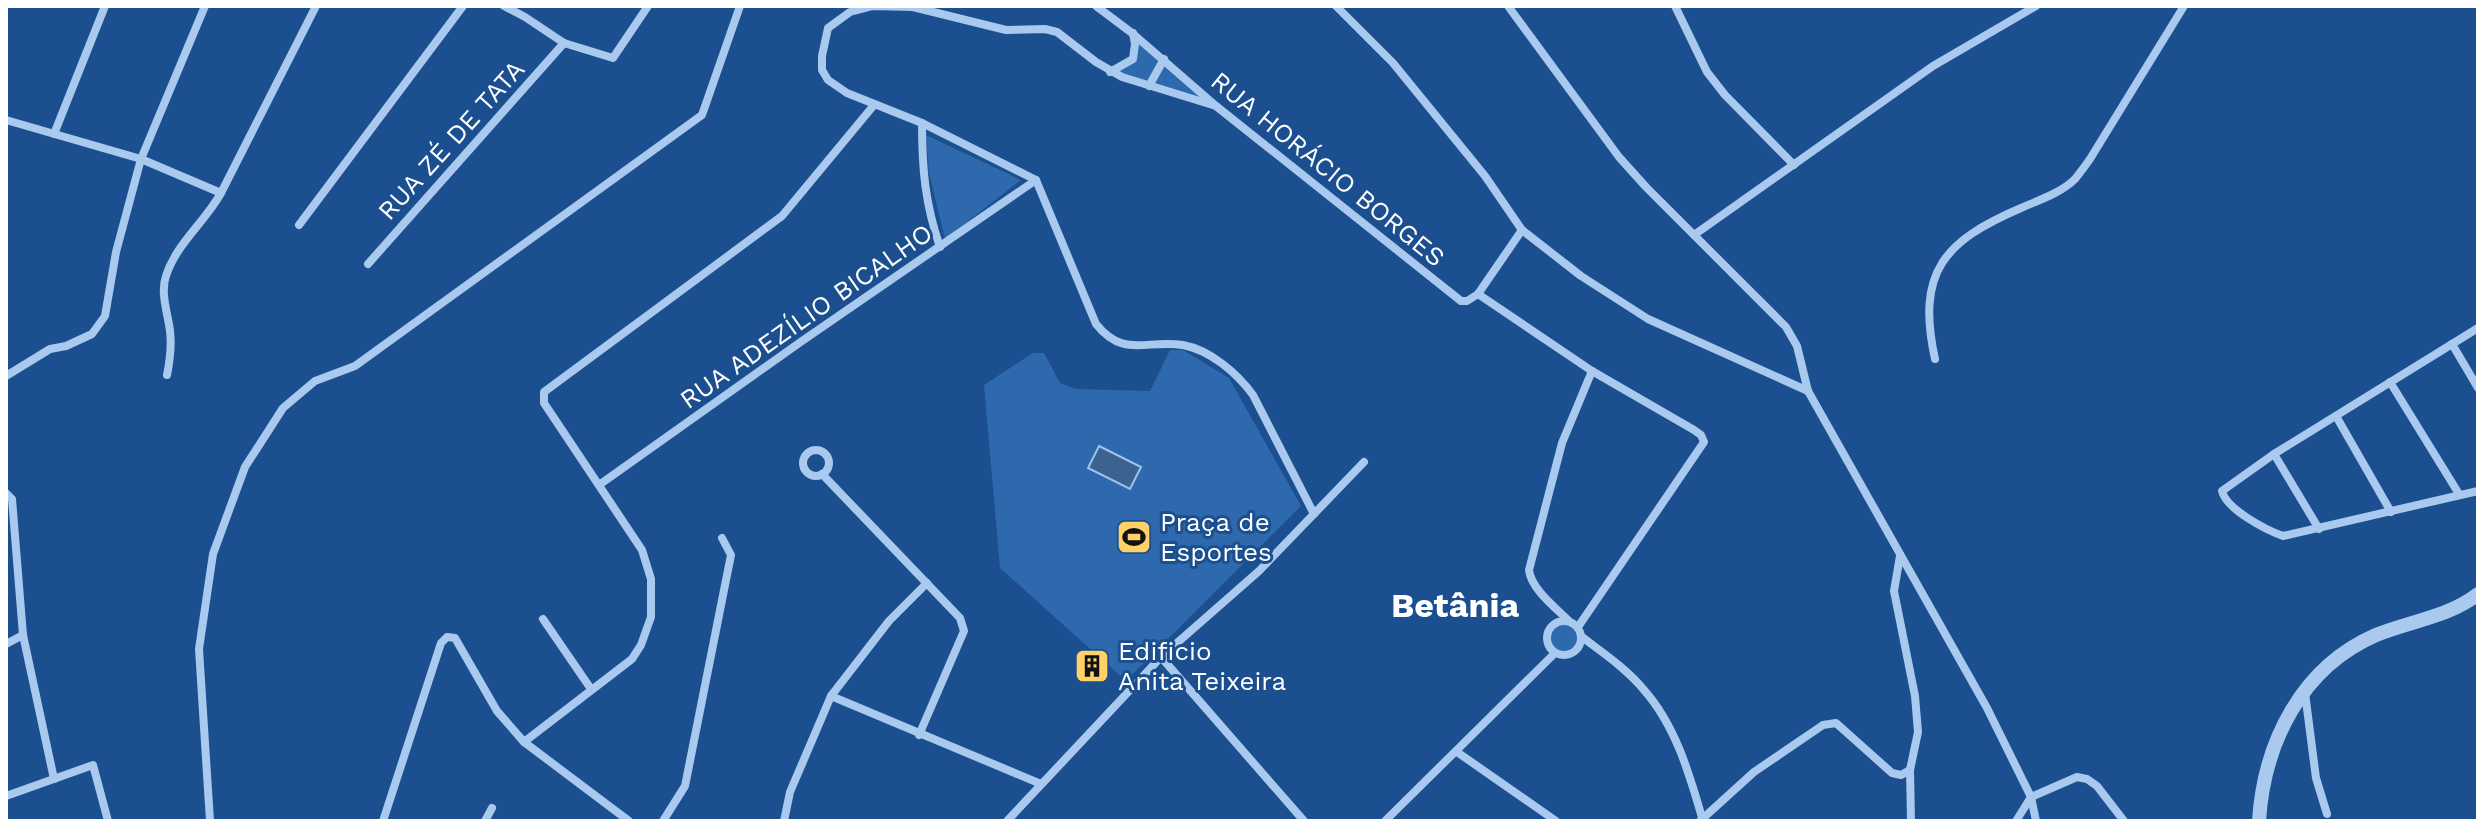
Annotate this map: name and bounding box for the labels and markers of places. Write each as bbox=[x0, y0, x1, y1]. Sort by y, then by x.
place label: Praça de Esportes bbox=[1160, 507, 1272, 567]
sports icon: Praça de Esportes bbox=[1115, 518, 1153, 556]
place label: Edificio Anita Teixeira bbox=[1118, 636, 1287, 696]
building icon: Edificio Anita Teixeira bbox=[1073, 647, 1111, 685]

